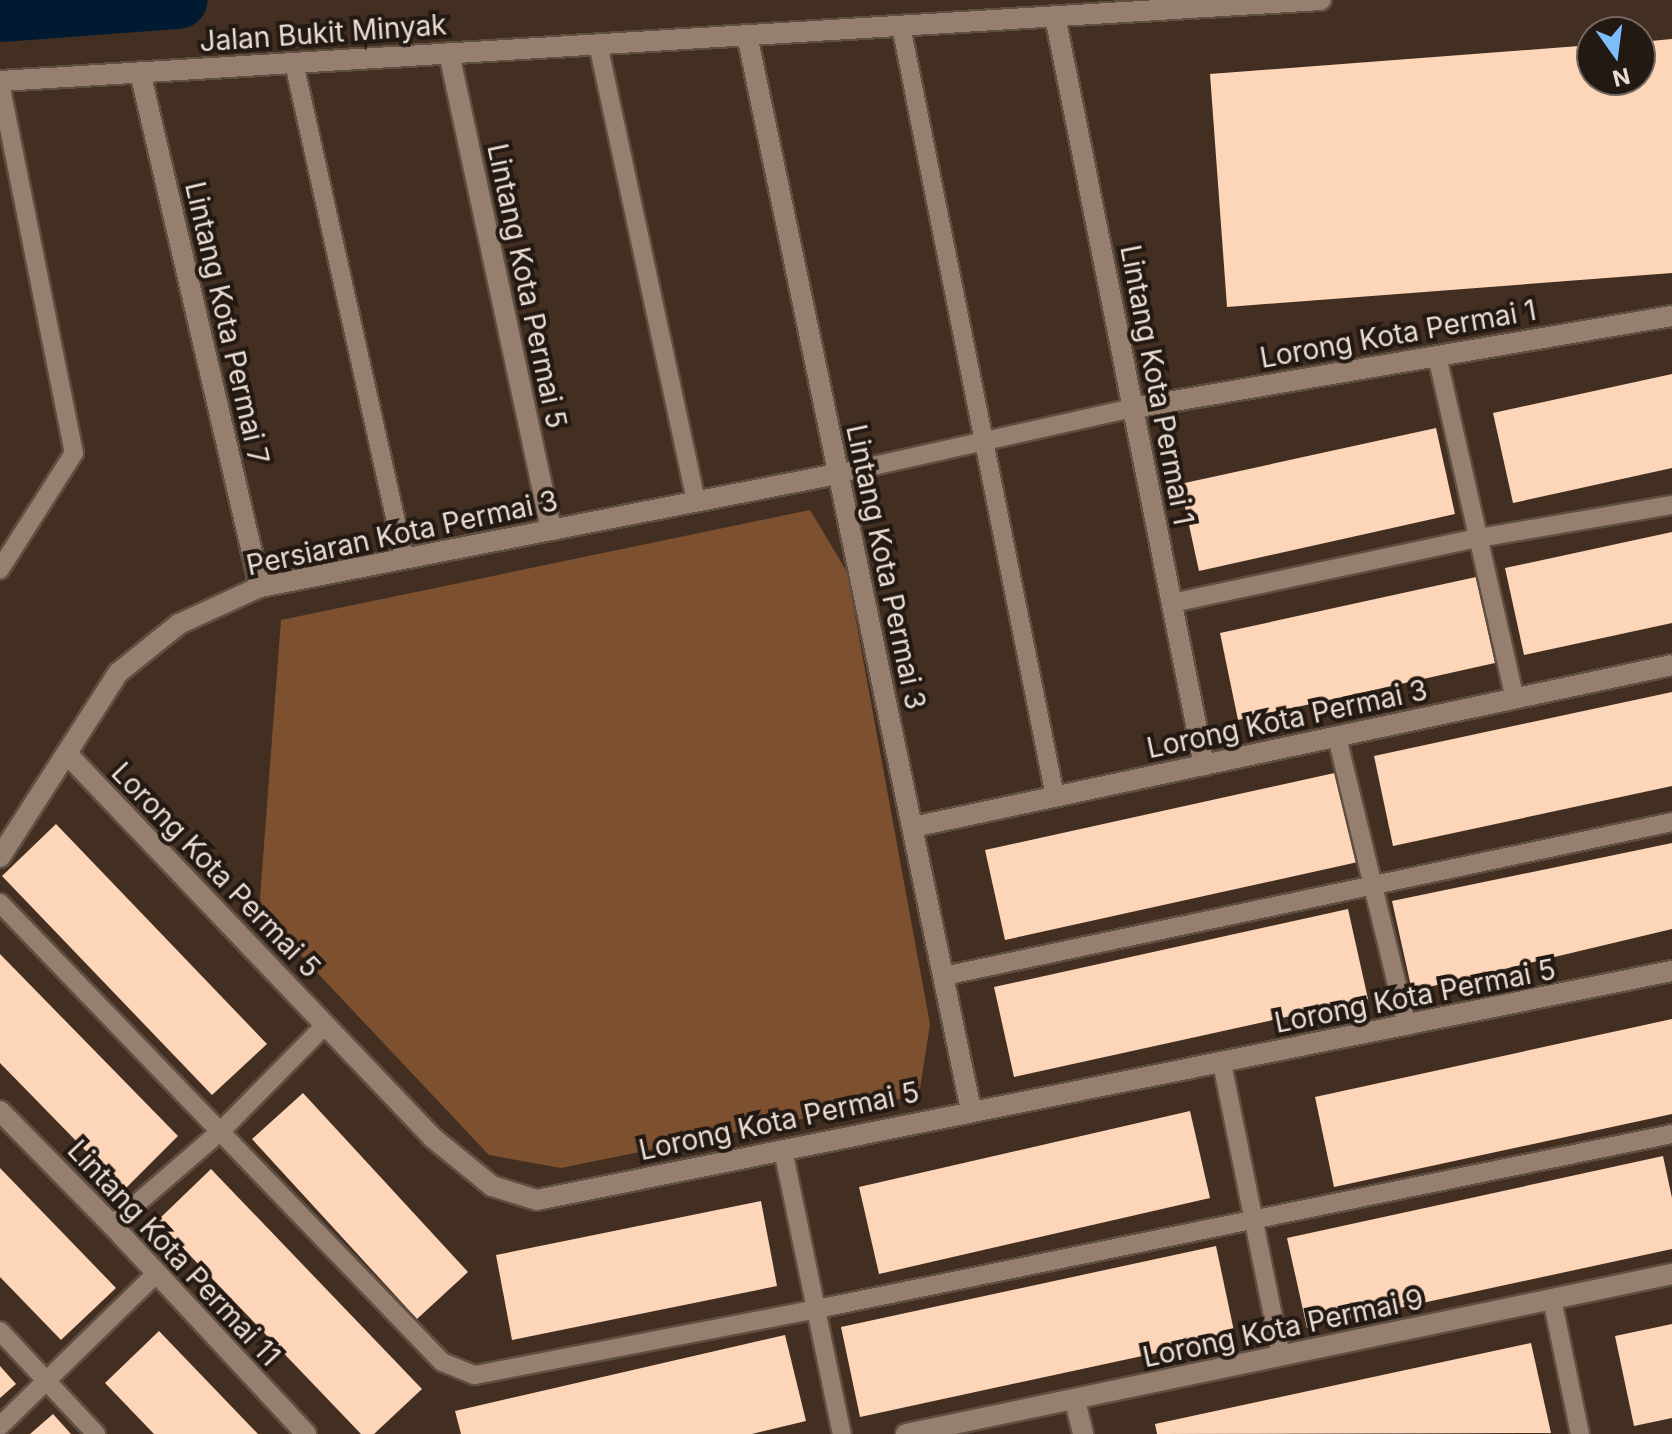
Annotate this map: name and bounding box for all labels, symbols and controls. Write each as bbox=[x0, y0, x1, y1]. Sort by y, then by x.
street label: Jalan Bukit Minyak bbox=[198, 8, 448, 58]
north arrow bbox=[1576, 16, 1656, 96]
text: N bbox=[1610, 63, 1633, 92]
street label: Lintang Kota Permai 5 bbox=[480, 141, 574, 431]
street label: Lintang Kota Permai 7 bbox=[178, 178, 276, 468]
street label: Lintang Kota Permai 1 bbox=[1113, 242, 1201, 528]
street label: Lorong Kota Permai 1 bbox=[1257, 293, 1539, 375]
street label: Lintang Kota Permai 3 bbox=[839, 421, 933, 713]
street label: Persiaran Kota Permai 3 bbox=[243, 484, 561, 582]
street label: Lorong Kota Permai 3 bbox=[1144, 673, 1430, 765]
street label: Lorong Kota Permai 5 bbox=[105, 756, 327, 984]
street label: Lorong Kota Permai 5 bbox=[1272, 952, 1558, 1040]
street label: Lorong Kota Permai 5 bbox=[636, 1075, 922, 1167]
street label: Lintang Kota Permai 11 bbox=[61, 1133, 287, 1373]
street label: Lorong Kota Permai 9 bbox=[1140, 1282, 1426, 1374]

